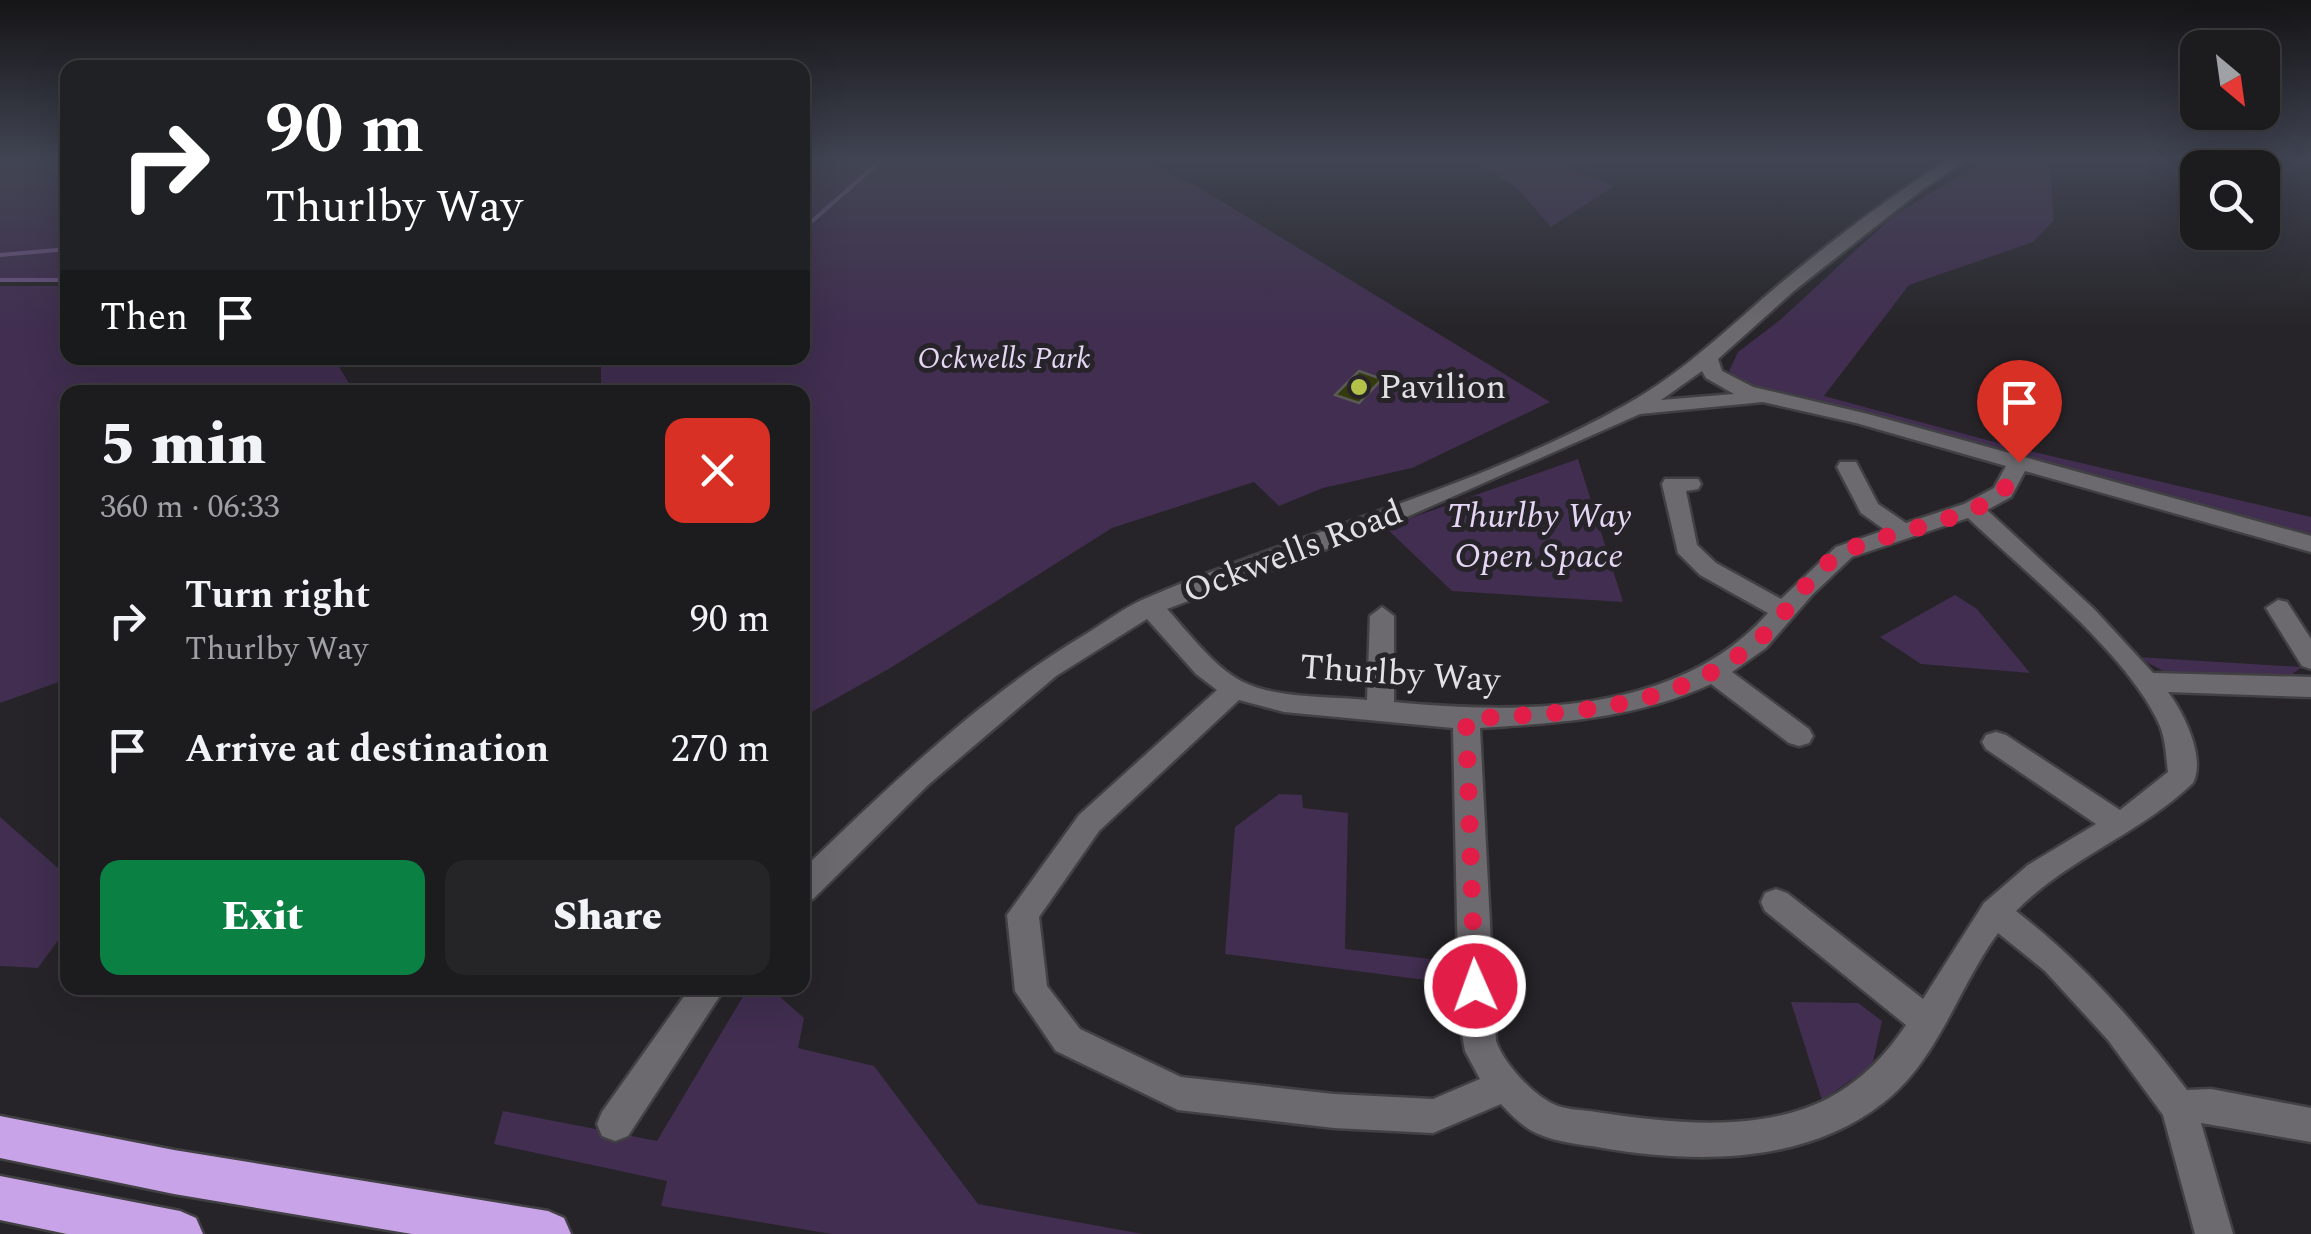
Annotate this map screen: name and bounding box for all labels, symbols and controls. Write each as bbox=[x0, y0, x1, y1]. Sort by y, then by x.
north arrow bbox=[2180, 30, 2280, 130]
map controls bbox=[2180, 30, 2280, 250]
text: 90 m bbox=[265, 77, 424, 183]
icon: right bbox=[100, 100, 230, 230]
button: search bbox=[2180, 150, 2280, 250]
text: Thurlby Way bbox=[265, 173, 523, 242]
text: Then bbox=[100, 289, 188, 347]
icon: arrive bbox=[208, 290, 263, 345]
park label: Ockwells Park bbox=[917, 336, 1091, 382]
pin bbox=[1977, 360, 2062, 463]
place label: Pavilion bbox=[1379, 361, 1506, 414]
icon: arrive bbox=[1992, 375, 2047, 430]
marker: Pavilion bbox=[1348, 376, 1370, 398]
text: 5 min bbox=[100, 399, 266, 491]
button: close bbox=[665, 418, 770, 523]
text: 360 m · 06:33 bbox=[100, 483, 280, 532]
street label: Ockwells Road bbox=[1176, 486, 1410, 618]
park label: Thurlby Way Open Space bbox=[1447, 490, 1632, 583]
text: Turn right bbox=[185, 567, 370, 625]
text: 90 m bbox=[690, 591, 770, 649]
icon: right bbox=[100, 593, 155, 648]
text: Thurlby Way bbox=[185, 625, 368, 674]
street label: Thurlby Way bbox=[1298, 641, 1503, 708]
text: Arrive at destination bbox=[185, 721, 549, 779]
text: 270 m bbox=[671, 721, 770, 779]
icon: arrive bbox=[100, 723, 155, 778]
button: Exit bbox=[100, 860, 425, 975]
button: Share bbox=[445, 860, 770, 975]
position arrow bbox=[1423, 934, 1527, 1038]

